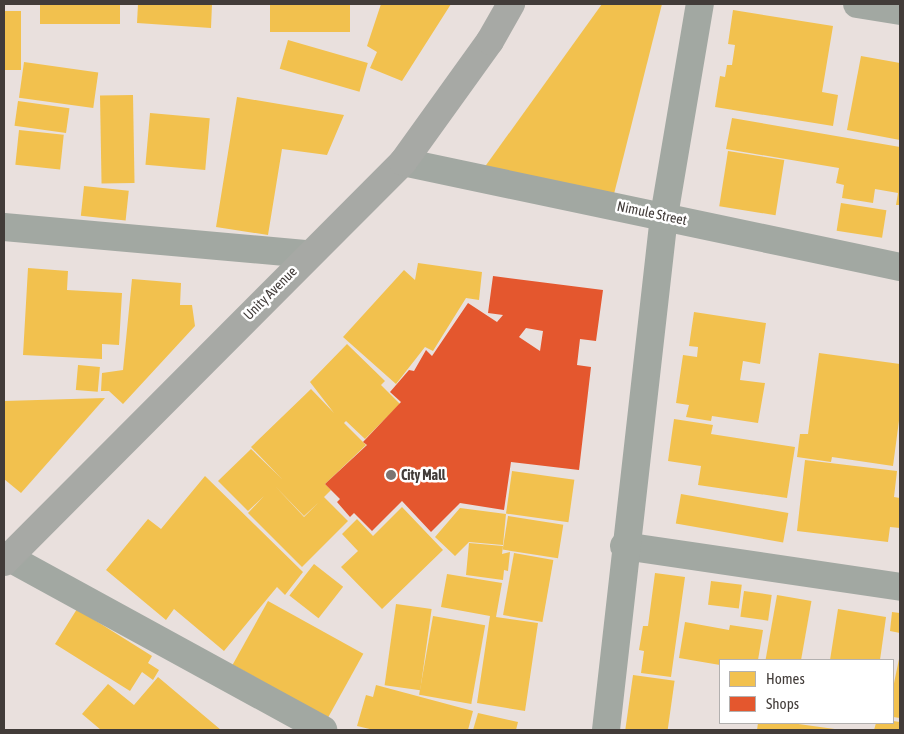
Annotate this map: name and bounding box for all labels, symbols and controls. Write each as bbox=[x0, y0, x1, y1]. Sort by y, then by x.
street label: Nimule Street bbox=[616, 197, 688, 229]
street label: Unity Avenue bbox=[240, 263, 300, 323]
place label: City Mall bbox=[401, 467, 446, 483]
marker: City Mall bbox=[385, 469, 397, 481]
legend bbox=[719, 659, 894, 724]
text: Homes bbox=[766, 670, 805, 687]
text: Shops bbox=[766, 695, 799, 712]

